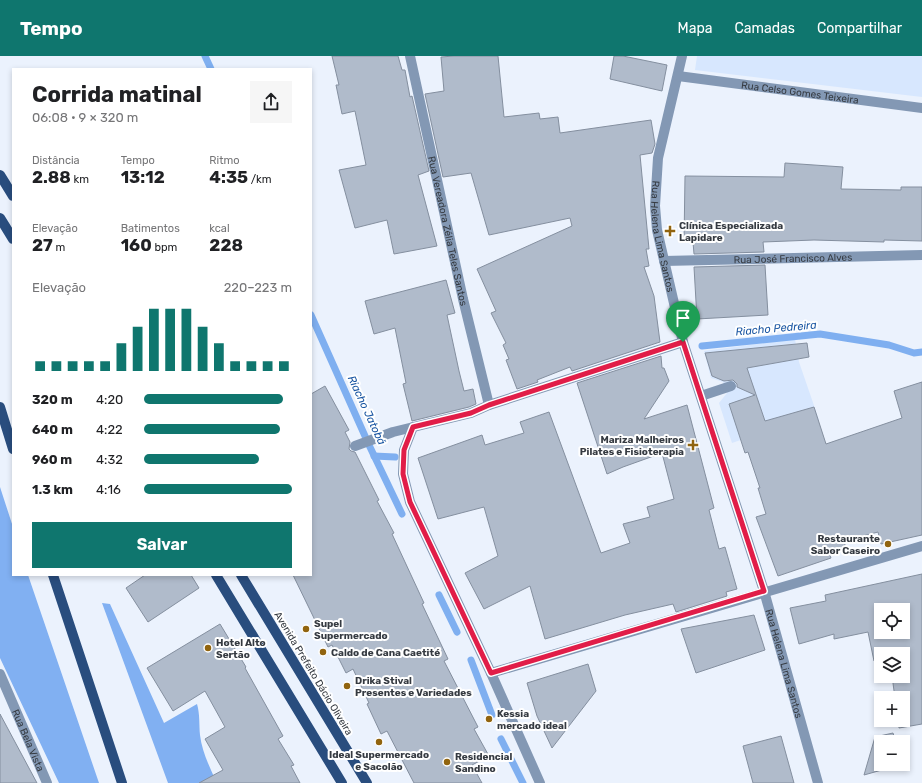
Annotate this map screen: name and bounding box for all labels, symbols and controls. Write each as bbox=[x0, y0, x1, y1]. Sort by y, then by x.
text: Tempo bbox=[20, 17, 83, 40]
text: Mapa bbox=[678, 20, 713, 37]
text: Camadas bbox=[735, 20, 795, 37]
text: Compartilhar bbox=[817, 20, 902, 37]
street label: Rua Celso Gomes Teixeira bbox=[740, 79, 859, 107]
text: Corrida matinal bbox=[32, 81, 202, 108]
button: share bbox=[250, 81, 292, 123]
text: 06:08 · 9 × 320 m bbox=[32, 110, 138, 125]
text: Distância bbox=[32, 154, 80, 167]
text: Tempo bbox=[121, 154, 155, 167]
text: Ritmo bbox=[209, 154, 240, 167]
street label: Rua Vereadora Zélia Teles Santos bbox=[425, 155, 469, 307]
text: 2.88 bbox=[32, 167, 71, 187]
text: 13:12 bbox=[121, 167, 165, 187]
text: 4:35 bbox=[209, 167, 248, 187]
text: km bbox=[71, 173, 89, 186]
text: /km bbox=[248, 173, 272, 186]
street label: Rua Helena Lima Santos bbox=[648, 180, 676, 293]
place label: Clínica Especializada Lapidare bbox=[679, 220, 783, 244]
text: Elevação bbox=[32, 222, 78, 235]
text: Batimentos bbox=[121, 222, 180, 235]
text: kcal bbox=[209, 222, 230, 235]
marker: Clínica Especializada Lapidare bbox=[664, 225, 676, 237]
text: 27 bbox=[32, 235, 53, 255]
text: 160 bbox=[121, 235, 152, 255]
text: 228 bbox=[209, 235, 243, 255]
text: m bbox=[53, 241, 65, 254]
text: bpm bbox=[152, 241, 177, 254]
street label: Rua José Francisco Alves bbox=[734, 252, 852, 266]
text: Elevação bbox=[32, 280, 86, 295]
text: 220–223 m bbox=[224, 280, 292, 295]
pin bbox=[666, 301, 700, 342]
icon: arrive bbox=[672, 307, 694, 329]
water label: Riacho Pedreira bbox=[735, 318, 818, 339]
water label: Riacho Jatobá bbox=[345, 373, 389, 447]
text: 320 m bbox=[32, 392, 73, 407]
text: 4:20 bbox=[96, 392, 123, 407]
text: 640 m bbox=[32, 422, 73, 437]
text: 4:22 bbox=[96, 422, 123, 437]
place label: Mariza Malheiros Pilates e Fisioterapia bbox=[580, 434, 684, 458]
marker: Mariza Malheiros Pilates e Fisioterapia bbox=[687, 439, 699, 451]
text: 960 m bbox=[32, 452, 72, 467]
text: 4:32 bbox=[96, 452, 123, 467]
text: 1.3 km bbox=[32, 482, 73, 497]
text: 4:16 bbox=[96, 482, 121, 497]
button: Salvar bbox=[32, 522, 292, 568]
place label: Restaurante Sabor Caseiro bbox=[811, 533, 880, 557]
marker: Restaurante Sabor Caseiro bbox=[883, 539, 893, 549]
map controls bbox=[874, 603, 910, 771]
button: locate bbox=[874, 603, 910, 639]
street label: Rua Helena Lima Santos bbox=[762, 608, 804, 720]
street label: Avenida Prefeito Dácio Oliveira bbox=[271, 610, 355, 737]
place label: Supel Supermercado bbox=[314, 618, 388, 642]
marker: Supel Supermercado bbox=[301, 624, 311, 634]
place label: Hotel Alto Sertão bbox=[216, 637, 266, 661]
marker: Hotel Alto Sertão bbox=[203, 643, 213, 653]
marker: Caldo de Cana Caetité bbox=[318, 647, 328, 657]
place label: Caldo de Cana Caetité bbox=[331, 647, 440, 659]
button: layers bbox=[874, 647, 910, 683]
place label: Drika Stival Presentes e Variedades bbox=[355, 675, 472, 699]
marker: Drika Stival Presentes e Variedades bbox=[342, 681, 352, 691]
button: + bbox=[874, 691, 910, 727]
street label: Rua Bela Vista bbox=[9, 708, 46, 773]
place label: Kessia mercado ideal bbox=[497, 708, 567, 732]
marker: Kessia mercado ideal bbox=[484, 714, 494, 724]
button: − bbox=[874, 735, 910, 771]
marker: Ideal Supermercado e Sacolão bbox=[374, 737, 384, 747]
place label: Ideal Supermercado e Sacolão bbox=[329, 749, 429, 773]
place label: Residencial Sandino bbox=[455, 751, 513, 775]
marker: Residencial Sandino bbox=[442, 757, 452, 767]

